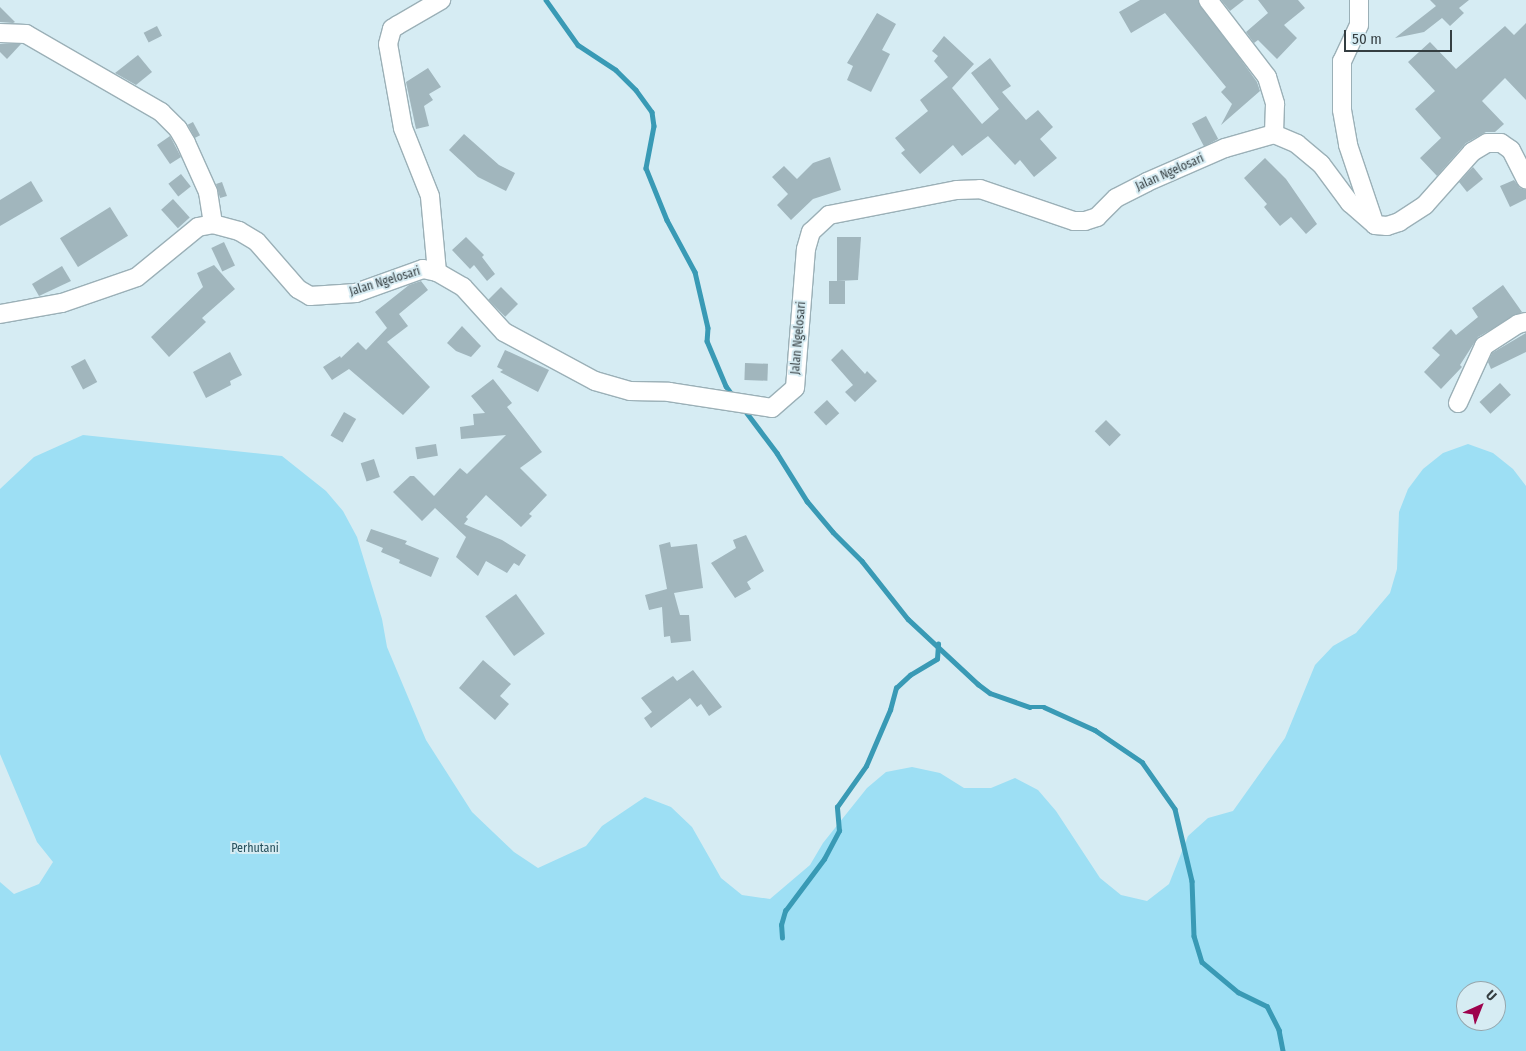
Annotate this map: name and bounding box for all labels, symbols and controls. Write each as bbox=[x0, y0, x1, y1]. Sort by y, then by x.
scale bar bbox=[1346, 20, 1454, 52]
text: 50 m bbox=[1352, 30, 1382, 48]
street label: Jalan Ngelosari bbox=[1134, 151, 1206, 195]
street label: Jalan Ngelosari bbox=[348, 264, 422, 300]
street label: Jalan Ngelosari bbox=[789, 301, 809, 375]
park label: Perhutani bbox=[231, 842, 279, 856]
north arrow bbox=[1456, 981, 1506, 1031]
text: U bbox=[1482, 987, 1500, 1005]

